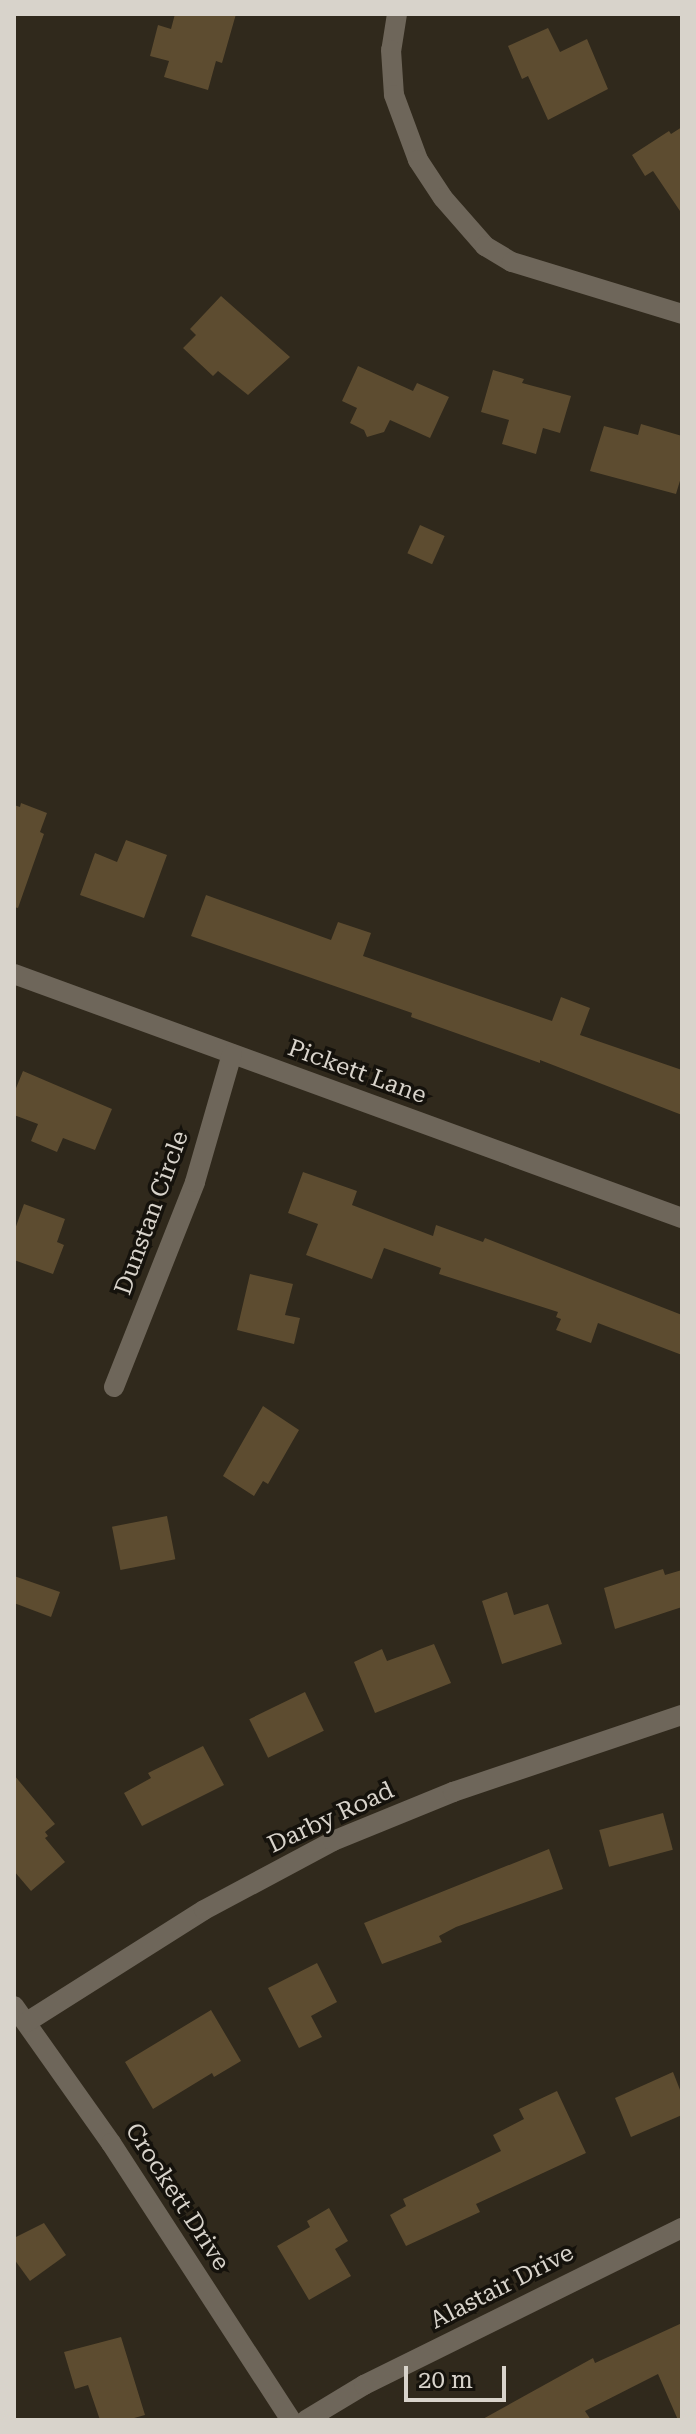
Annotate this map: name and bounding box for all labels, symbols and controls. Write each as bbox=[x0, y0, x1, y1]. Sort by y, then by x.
street label: Pickett Lane bbox=[284, 1034, 430, 1110]
street label: Dunstan Circle bbox=[109, 1127, 195, 1299]
street label: Darby Road bbox=[263, 1776, 399, 1860]
street label: Crockett Drive bbox=[119, 2118, 235, 2276]
street label: Alastair Drive bbox=[425, 2239, 579, 2335]
scale bar bbox=[408, 2350, 510, 2400]
text: 20 m bbox=[418, 2366, 473, 2394]

